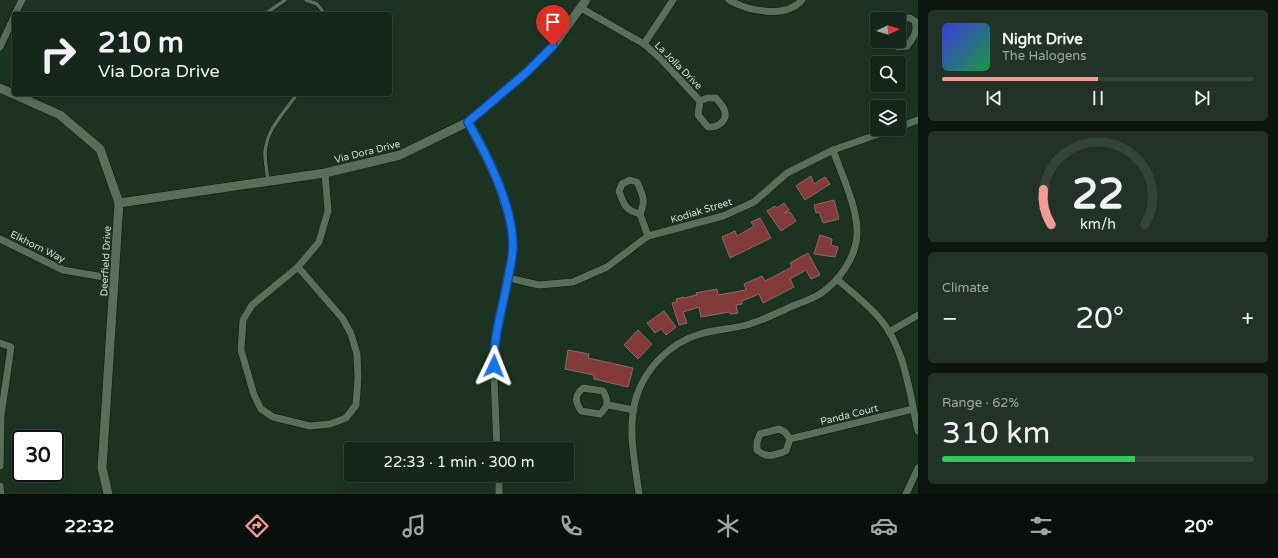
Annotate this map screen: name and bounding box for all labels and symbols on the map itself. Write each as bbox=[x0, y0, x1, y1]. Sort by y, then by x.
pin bbox=[536, 5, 570, 46]
north arrow bbox=[870, 12, 906, 48]
street label: La Jolla Drive bbox=[652, 39, 705, 92]
street label: Via Dora Drive bbox=[333, 138, 402, 166]
street label: Kodiak Street bbox=[669, 196, 734, 226]
street label: Deerfield Drive bbox=[98, 225, 114, 297]
street label: Elkhorn Way bbox=[8, 228, 68, 266]
position arrow bbox=[473, 345, 515, 387]
street label: Panda Court bbox=[819, 402, 880, 428]
speed limit sign: 30 bbox=[12, 430, 64, 482]

